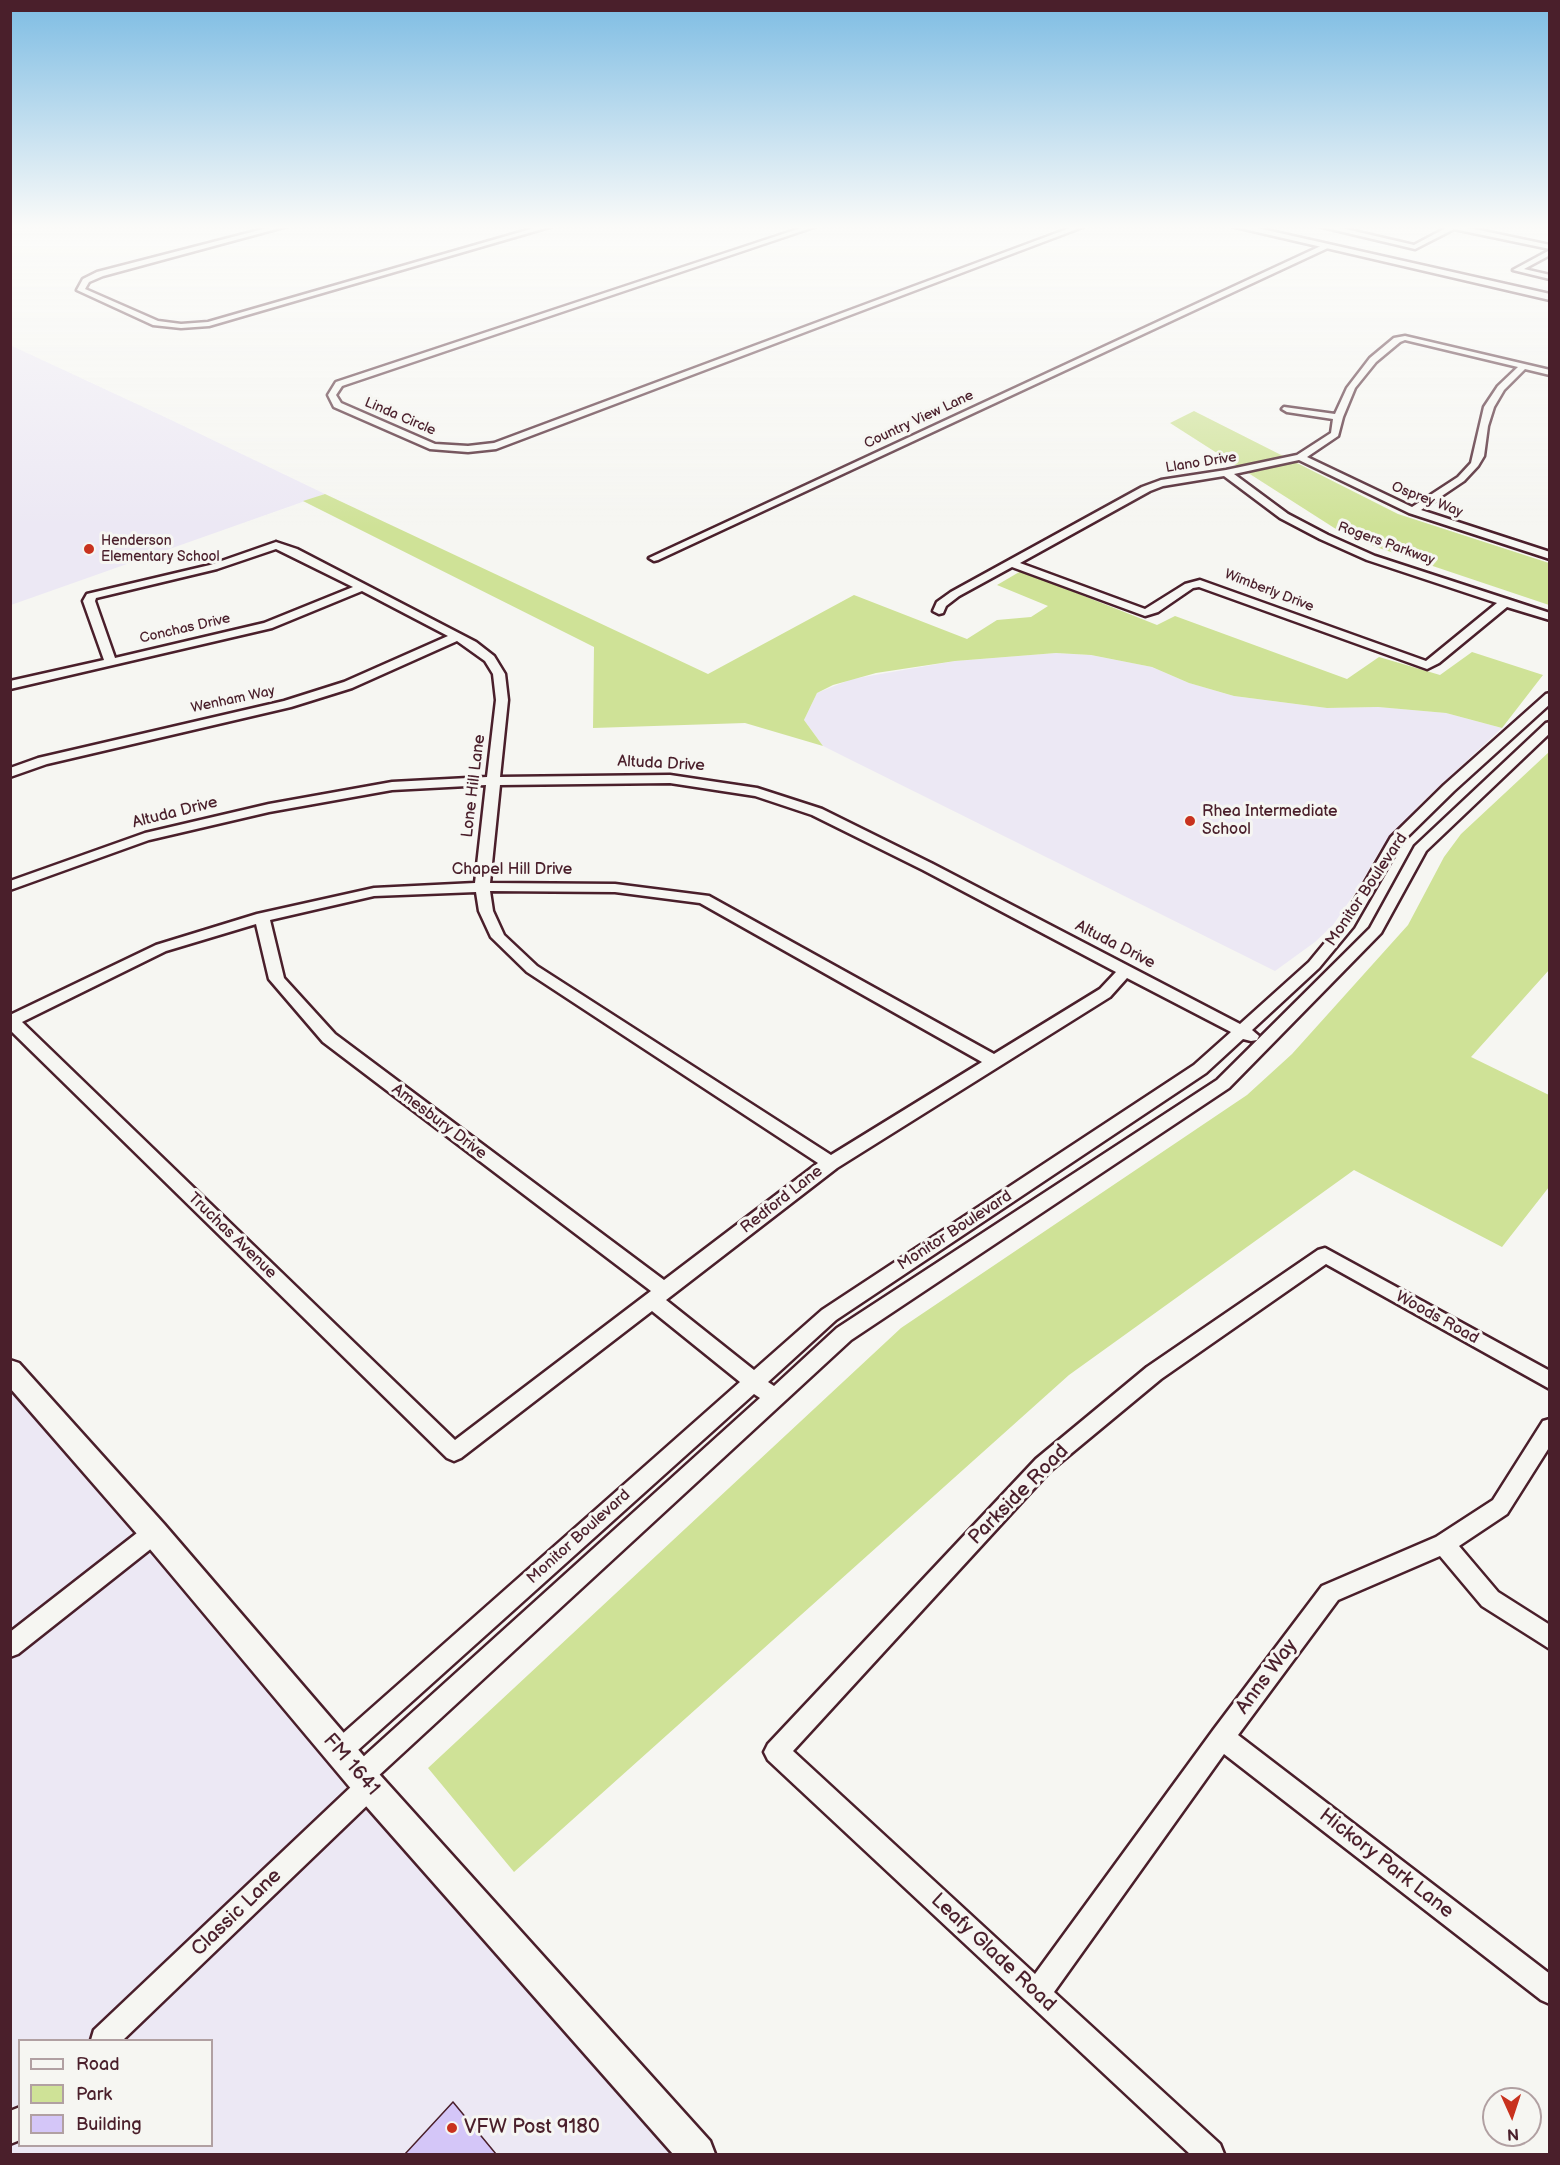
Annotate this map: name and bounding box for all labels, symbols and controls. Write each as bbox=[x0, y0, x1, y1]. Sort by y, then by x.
street label: Country View Lane bbox=[862, 387, 976, 453]
street label: Linda Circle bbox=[362, 394, 438, 440]
street label: Llano Drive bbox=[1164, 449, 1238, 477]
street label: Osprey Way bbox=[1389, 479, 1465, 521]
street label: Rogers Parkway bbox=[1335, 519, 1437, 569]
place label: Henderson Elementary School bbox=[101, 533, 220, 566]
marker: Henderson Elementary School bbox=[82, 542, 96, 556]
street label: Wimberly Drive bbox=[1222, 566, 1316, 616]
street label: Conchas Drive bbox=[138, 610, 232, 648]
street label: Wenham Way bbox=[189, 683, 277, 717]
street label: Lone Hill Lane bbox=[458, 733, 490, 839]
street label: Altuda Drive bbox=[617, 752, 705, 776]
street label: Altuda Drive bbox=[130, 793, 220, 833]
place label: Rhea Intermediate School bbox=[1202, 802, 1337, 840]
marker: Rhea Intermediate School bbox=[1183, 814, 1197, 828]
street label: Monitor Boulevard bbox=[1322, 830, 1412, 950]
street label: Chapel Hill Drive bbox=[452, 860, 572, 880]
street label: Altuda Drive bbox=[1072, 917, 1158, 973]
street label: Amesbury Drive bbox=[388, 1080, 490, 1164]
street label: Redford Lane bbox=[737, 1162, 827, 1238]
street label: Monitor Boulevard bbox=[894, 1187, 1016, 1275]
street label: Truchas Avenue bbox=[184, 1189, 280, 1283]
street label: Woods Road bbox=[1392, 1287, 1482, 1349]
street label: Parkside Road bbox=[964, 1440, 1074, 1550]
street label: Monitor Boulevard bbox=[523, 1486, 635, 1588]
street label: Anns Way bbox=[1231, 1635, 1303, 1719]
street label: FM 1641 bbox=[318, 1729, 384, 1801]
street label: Hickory Park Lane bbox=[1314, 1804, 1458, 1924]
street label: Classic Lane bbox=[187, 1864, 287, 1962]
street label: Leafy Glade Road bbox=[925, 1889, 1061, 2017]
legend bbox=[18, 2039, 213, 2147]
text: Road bbox=[76, 2054, 120, 2075]
text: Park bbox=[76, 2084, 112, 2105]
north arrow bbox=[1482, 2087, 1542, 2147]
text: Building bbox=[76, 2114, 142, 2135]
place label: VFW Post 9180 bbox=[464, 2116, 600, 2140]
marker: VFW Post 9180 bbox=[445, 2121, 459, 2135]
text: N bbox=[1506, 2124, 1519, 2143]

